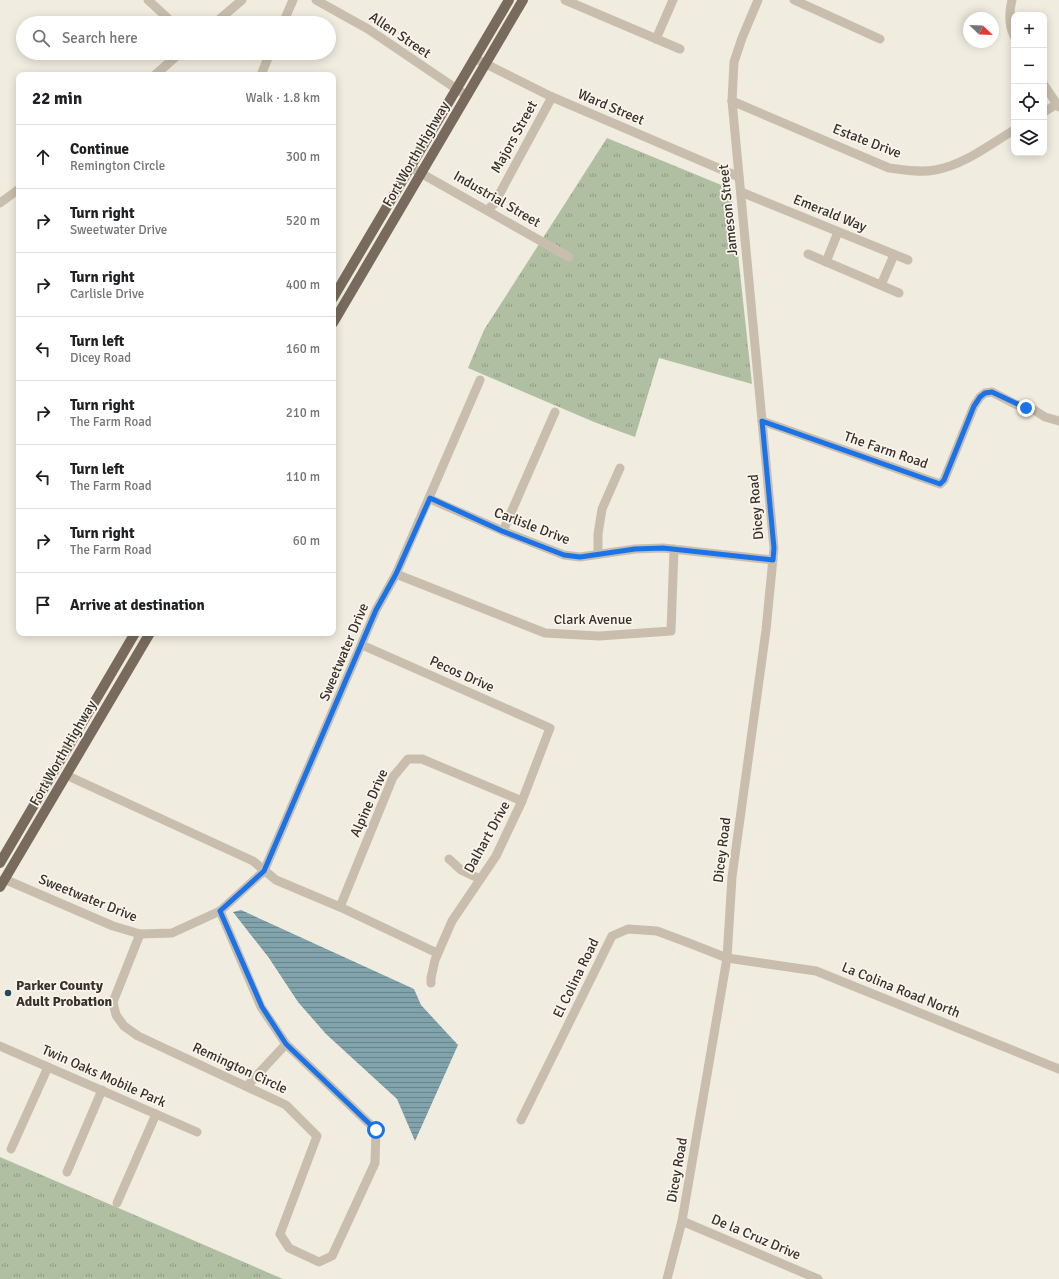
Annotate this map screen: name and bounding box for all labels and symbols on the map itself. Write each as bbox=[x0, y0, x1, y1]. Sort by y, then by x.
street label: Allen Street bbox=[366, 8, 434, 62]
north arrow bbox=[963, 12, 999, 48]
street label: Ward Street bbox=[575, 85, 647, 129]
street label: Fort Worth Highway bbox=[379, 98, 453, 210]
street label: Majors Street bbox=[487, 98, 541, 176]
street label: Estate Drive bbox=[830, 120, 904, 162]
street label: Jameson Street bbox=[715, 163, 741, 257]
street label: Industrial Street bbox=[450, 167, 544, 231]
street label: Emerald Way bbox=[791, 191, 870, 236]
route end bbox=[1017, 399, 1035, 417]
street label: The Farm Road bbox=[842, 428, 930, 472]
street label: Dicey Road bbox=[745, 473, 767, 541]
street label: Carlisle Drive bbox=[492, 504, 572, 548]
street label: Sweetwater Drive bbox=[316, 600, 372, 704]
street label: Clark Avenue bbox=[554, 611, 632, 628]
street label: Pecos Drive bbox=[427, 652, 497, 696]
street label: Fort Worth Highway bbox=[26, 697, 100, 809]
street label: Alpine Drive bbox=[346, 766, 392, 840]
street label: Dalhart Drive bbox=[460, 798, 514, 876]
street label: Dicey Road bbox=[710, 816, 734, 884]
street label: Sweetwater Drive bbox=[36, 871, 140, 925]
street label: El Colina Road bbox=[549, 935, 603, 1021]
street label: La Colina Road North bbox=[839, 958, 963, 1022]
place label: Parker County Adult Probation bbox=[16, 977, 113, 1010]
marker: Parker County Adult Probation bbox=[3, 988, 13, 998]
street label: Remington Circle bbox=[190, 1039, 290, 1097]
street label: Twin Oaks Mobile Park bbox=[39, 1041, 169, 1111]
route start bbox=[367, 1121, 385, 1139]
street label: Dicey Road bbox=[663, 1136, 691, 1204]
street label: De la Cruz Drive bbox=[709, 1211, 803, 1263]

